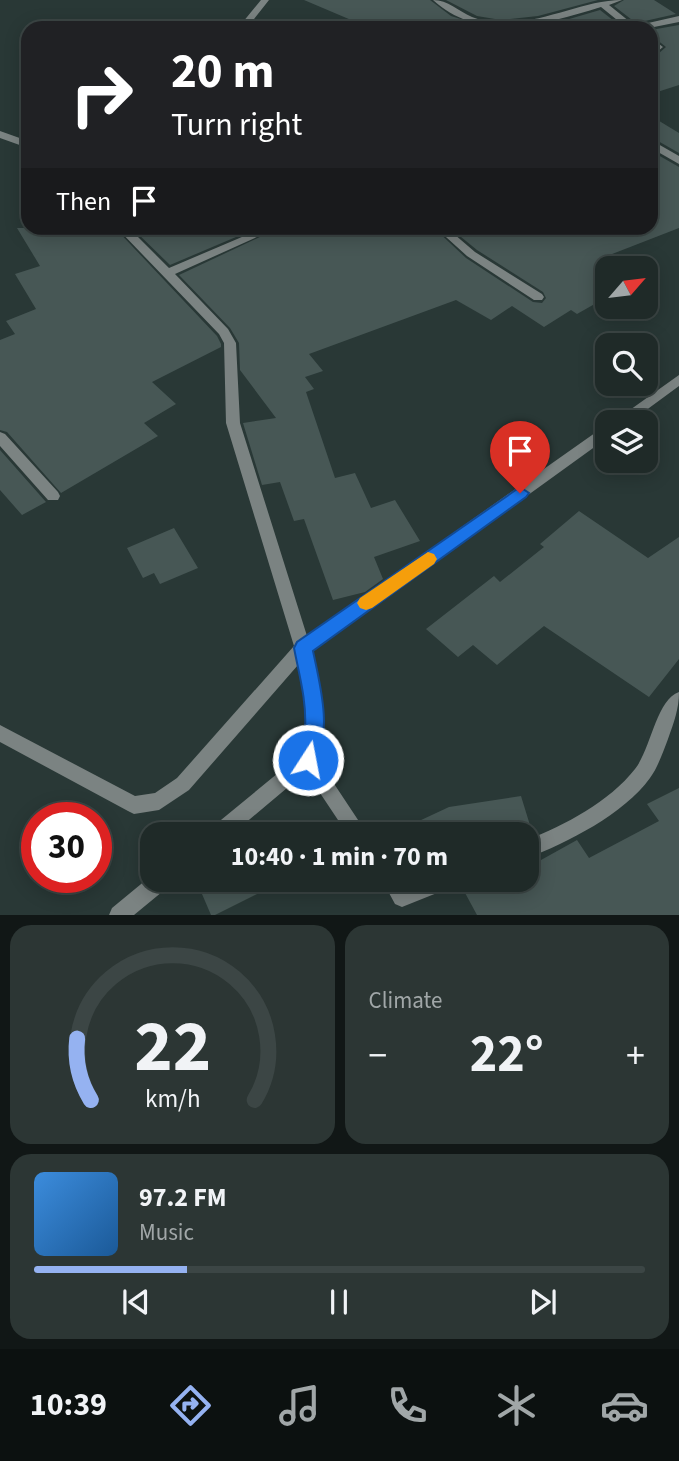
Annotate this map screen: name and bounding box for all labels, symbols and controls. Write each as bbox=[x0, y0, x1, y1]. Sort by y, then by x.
text: 20 m bbox=[171, 37, 275, 107]
icon: right bbox=[56, 49, 147, 140]
text: Turn right bbox=[171, 102, 302, 148]
icon: arrive bbox=[125, 182, 163, 220]
text: Then bbox=[56, 183, 111, 220]
north arrow bbox=[595, 256, 658, 318]
map controls bbox=[595, 256, 658, 473]
button: search bbox=[595, 333, 658, 396]
button: layers bbox=[595, 410, 658, 473]
pin bbox=[490, 421, 550, 493]
icon: arrive bbox=[501, 432, 539, 470]
position arrow bbox=[271, 723, 345, 797]
speed limit sign: 30 bbox=[21, 802, 112, 893]
text: 10:40 · 1 min · 70 m bbox=[231, 838, 448, 875]
text: Climate bbox=[369, 984, 442, 1017]
text: 22 bbox=[134, 996, 211, 1100]
text: 22° bbox=[470, 1018, 544, 1092]
text: − bbox=[369, 1029, 387, 1083]
text: + bbox=[626, 1029, 645, 1083]
text: km/h bbox=[145, 1081, 200, 1117]
text: 97.2 FM bbox=[139, 1179, 227, 1216]
text: Music bbox=[139, 1216, 194, 1249]
icon: previous bbox=[117, 1283, 155, 1321]
icon: pause bbox=[320, 1283, 358, 1321]
icon: next bbox=[524, 1283, 562, 1321]
icon: directions bbox=[166, 1381, 215, 1430]
icon: music bbox=[275, 1381, 324, 1430]
icon: phone bbox=[383, 1381, 432, 1430]
icon: climate bbox=[492, 1381, 541, 1430]
icon: car bbox=[600, 1381, 649, 1430]
text: 10:39 bbox=[30, 1382, 107, 1428]

